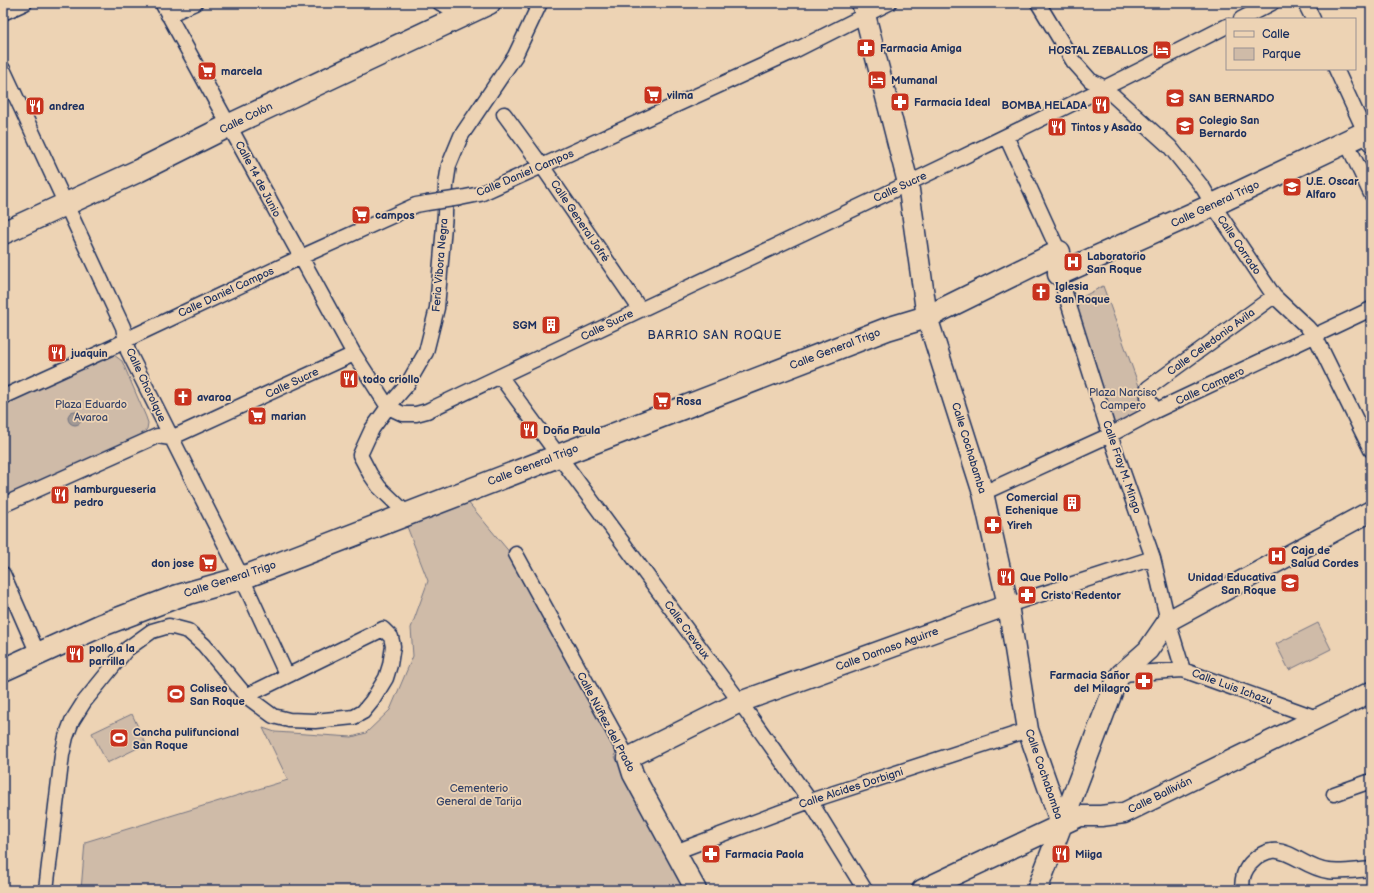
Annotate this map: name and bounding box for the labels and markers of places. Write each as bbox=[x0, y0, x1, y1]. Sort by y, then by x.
pharmacy icon: Farmacia Amiga bbox=[855, 37, 877, 59]
hotel icon: HOSTAL ZEBALLOS bbox=[1151, 39, 1173, 61]
place label: Farmacia Amiga bbox=[880, 42, 962, 55]
place label: HOSTAL ZEBALLOS bbox=[1048, 44, 1148, 57]
supermarket icon: marcela bbox=[196, 60, 218, 82]
place label: marcela bbox=[221, 65, 262, 78]
hotel icon: Mumanal bbox=[866, 69, 888, 91]
place label: Mumanal bbox=[891, 74, 938, 87]
supermarket icon: vilma bbox=[642, 84, 664, 106]
school or university icon: SAN BERNARDO bbox=[1164, 87, 1186, 109]
place label: vilma bbox=[666, 89, 693, 102]
pharmacy icon: Farmacia Ideal bbox=[889, 91, 911, 113]
place label: SAN BERNARDO bbox=[1189, 92, 1274, 105]
restaurant icon: BOMBA HELADA bbox=[1090, 94, 1112, 116]
restaurant icon: andrea bbox=[24, 95, 46, 117]
place label: Farmacia Ideal bbox=[914, 96, 991, 109]
place label: BOMBA HELADA bbox=[1002, 99, 1087, 112]
place label: andrea bbox=[49, 100, 85, 113]
place label: Colegio San Bernardo bbox=[1199, 114, 1259, 140]
school or university icon: Colegio San Bernardo bbox=[1174, 115, 1196, 137]
restaurant icon: Tintos y Asado bbox=[1046, 116, 1068, 138]
place label: Tintos y Asado bbox=[1071, 121, 1142, 134]
place label: U.E. Oscar Alfaro bbox=[1305, 175, 1359, 201]
school or university icon: U.E. Oscar Alfaro bbox=[1281, 176, 1303, 198]
supermarket icon: campos bbox=[350, 204, 372, 226]
place label: campos bbox=[375, 209, 415, 222]
place label: Laboratorio San Roque bbox=[1087, 250, 1146, 276]
hospital icon: Laboratorio San Roque bbox=[1062, 251, 1084, 273]
place label: Iglesia San Roque bbox=[1055, 280, 1110, 306]
church icon: Iglesia San Roque bbox=[1030, 281, 1052, 303]
building icon: SGM bbox=[540, 314, 562, 336]
place label: SGM bbox=[513, 319, 537, 332]
restaurant icon: juaquin bbox=[46, 342, 68, 364]
place label: juaquin bbox=[70, 347, 108, 360]
restaurant icon: todo criollo bbox=[338, 368, 360, 390]
place label: todo criollo bbox=[362, 373, 420, 386]
church icon: avaroa bbox=[172, 386, 194, 408]
supermarket icon: Rosa bbox=[651, 390, 673, 412]
place label: avaroa bbox=[197, 391, 231, 404]
place label: Rosa bbox=[676, 395, 702, 408]
supermarket icon: marian bbox=[246, 405, 268, 427]
place label: marian bbox=[271, 410, 306, 423]
restaurant icon: Doña Paula bbox=[518, 419, 540, 441]
place label: Doña Paula bbox=[543, 424, 600, 437]
place label: hamburgueseria pedro bbox=[74, 483, 156, 509]
restaurant icon: hamburgueseria pedro bbox=[49, 484, 71, 506]
place label: Comercial Echenique bbox=[1005, 491, 1058, 517]
building icon: Comercial Echenique bbox=[1061, 492, 1083, 514]
pharmacy icon: Yireh bbox=[982, 514, 1004, 536]
place label: Yireh bbox=[1007, 519, 1032, 532]
place label: Caja de Salud Cordes bbox=[1291, 544, 1359, 570]
hospital icon: Caja de Salud Cordes bbox=[1266, 545, 1288, 567]
supermarket icon: don jose bbox=[197, 552, 219, 574]
place label: don jose bbox=[151, 557, 194, 570]
restaurant icon: Que Pollo bbox=[995, 566, 1017, 588]
place label: Que Pollo bbox=[1020, 571, 1068, 584]
place label: Unidad Educativa San Roque bbox=[1188, 571, 1276, 597]
school or university icon: Unidad Educativa San Roque bbox=[1279, 572, 1301, 594]
pharmacy icon: Cristo Redentor bbox=[1016, 584, 1038, 606]
place label: Cristo Redentor bbox=[1041, 589, 1122, 602]
place label: pollo a la parrilla bbox=[89, 642, 135, 668]
restaurant icon: pollo a la parrilla bbox=[64, 643, 86, 665]
place label: Farmacia Sañor del Milagro bbox=[1049, 669, 1131, 695]
pharmacy icon: Farmacia Sañor del Milagro bbox=[1133, 670, 1155, 692]
place label: Coliseo San Roque bbox=[190, 682, 245, 708]
sports icon: Coliseo San Roque bbox=[165, 683, 187, 705]
place label: Cancha pulifuncional San Roque bbox=[133, 726, 239, 752]
sports icon: Cancha pulifuncional San Roque bbox=[108, 727, 130, 749]
pharmacy icon: Farmacia Paola bbox=[700, 843, 722, 865]
restaurant icon: Miiga bbox=[1050, 843, 1072, 865]
place label: Farmacia Paola bbox=[725, 848, 804, 861]
place label: Miiga bbox=[1075, 848, 1102, 861]

